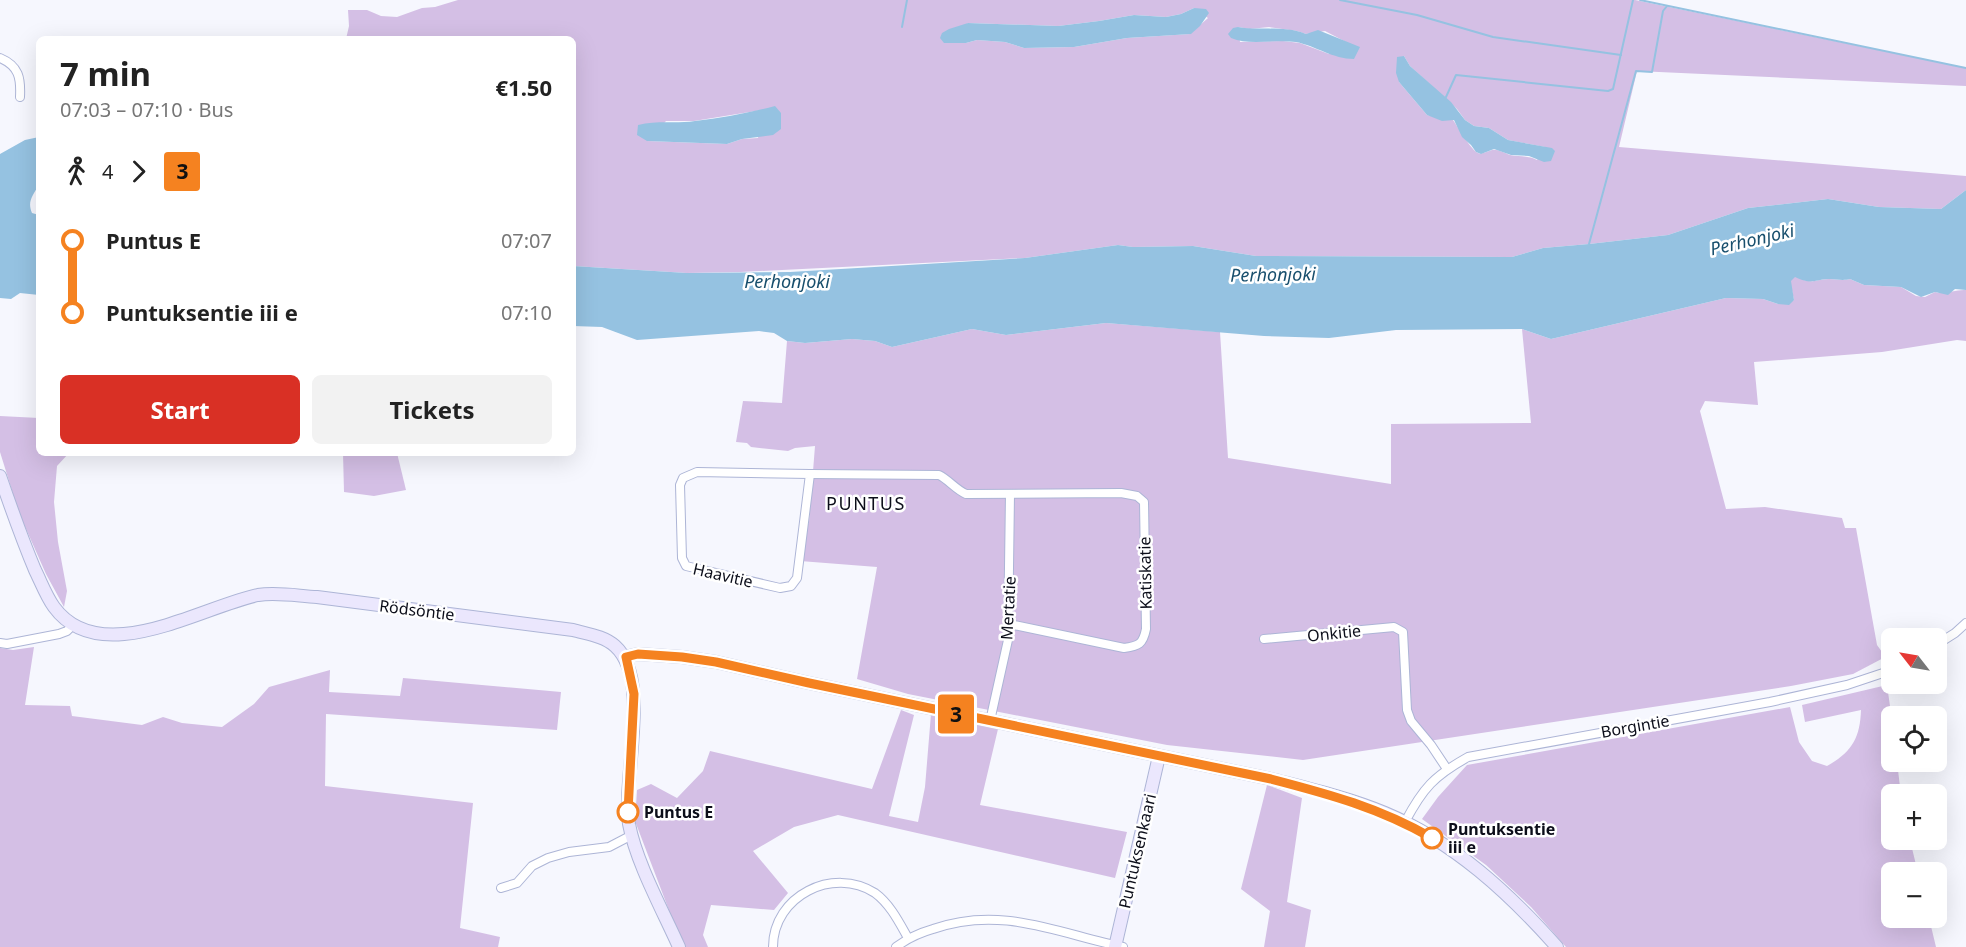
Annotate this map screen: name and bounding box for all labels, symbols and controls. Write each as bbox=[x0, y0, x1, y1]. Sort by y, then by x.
text: 7 min bbox=[60, 51, 151, 96]
text: €1.50 bbox=[495, 72, 552, 102]
text: 07:03 – 07:10 · Bus bbox=[60, 96, 233, 123]
icon: walk bbox=[60, 155, 93, 188]
icon: forward bbox=[122, 155, 155, 188]
text: 3 bbox=[176, 157, 188, 185]
text: 4 bbox=[102, 158, 113, 185]
water label: Perhonjoki bbox=[1708, 218, 1797, 260]
text: Puntus E bbox=[106, 225, 201, 255]
text: 07:07 bbox=[501, 227, 552, 254]
water label: Perhonjoki bbox=[1230, 261, 1316, 287]
water label: Perhonjoki bbox=[744, 269, 830, 293]
text: Puntuksentie iii e bbox=[106, 297, 298, 327]
text: 07:10 bbox=[501, 299, 552, 326]
button: Start bbox=[60, 375, 300, 444]
button: Tickets bbox=[312, 375, 552, 444]
district label: PUNTUS bbox=[826, 491, 906, 515]
street label: Katiskatie bbox=[1133, 536, 1157, 610]
street label: Haavitie bbox=[691, 557, 755, 593]
street label: Mertatie bbox=[995, 576, 1021, 640]
street label: Rödsöntie bbox=[378, 594, 456, 626]
street label: Onkitie bbox=[1306, 619, 1362, 647]
north arrow bbox=[1881, 628, 1947, 694]
map controls bbox=[1881, 628, 1947, 928]
line badge: 3 bbox=[936, 694, 976, 734]
text: 3 bbox=[950, 700, 962, 728]
button: locate bbox=[1881, 706, 1947, 772]
street label: Borgintie bbox=[1599, 709, 1671, 743]
button: + bbox=[1881, 784, 1947, 850]
street label: Puntuksenkaari bbox=[1113, 791, 1161, 911]
marker: Puntus E bbox=[617, 801, 639, 823]
place label: Puntus E bbox=[644, 801, 713, 823]
place label: Puntuksentie iii e bbox=[1448, 818, 1555, 858]
marker: Puntuksentie iii e bbox=[1421, 827, 1443, 849]
button: − bbox=[1881, 862, 1947, 928]

